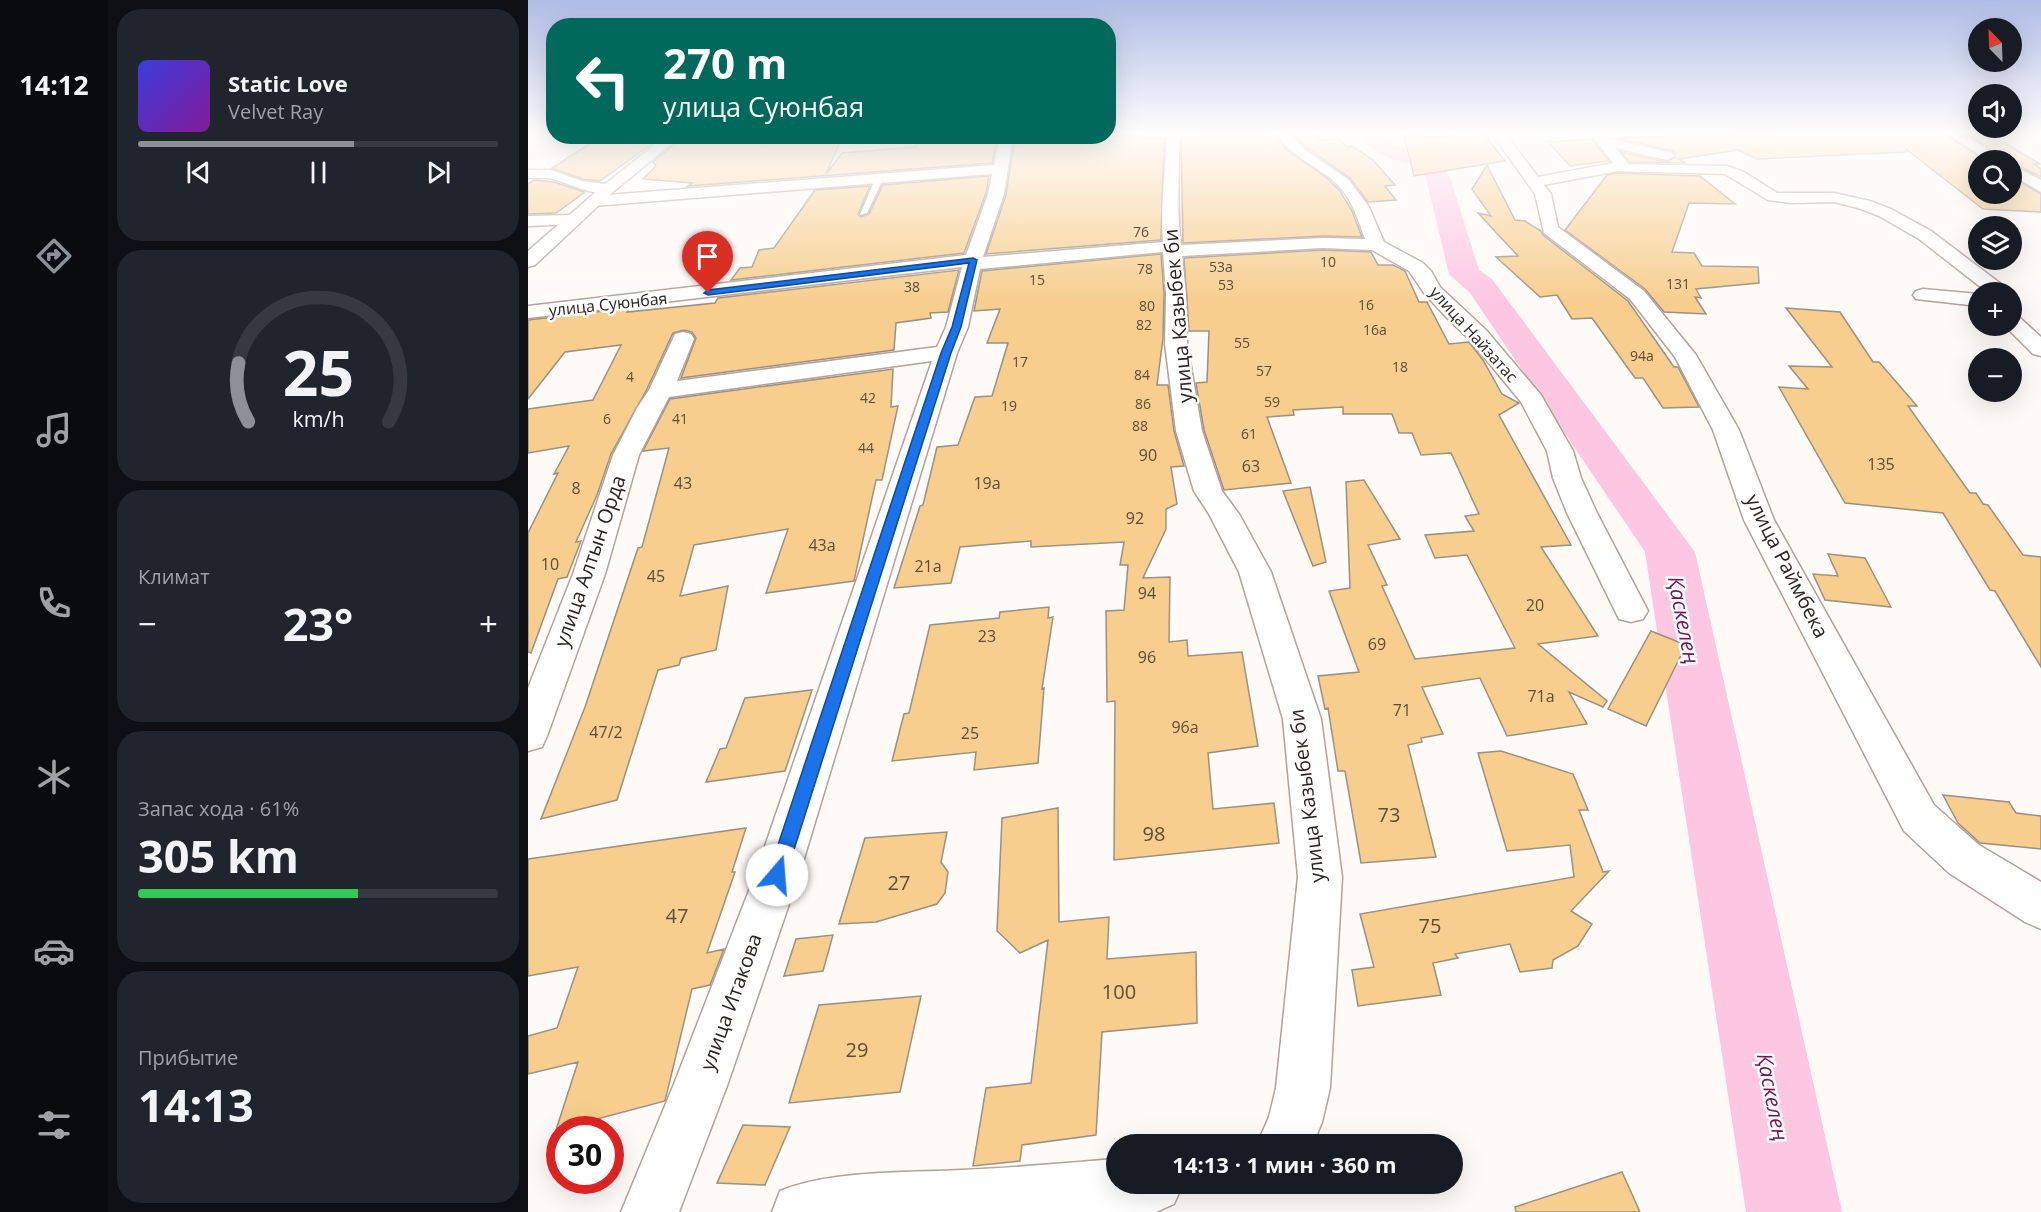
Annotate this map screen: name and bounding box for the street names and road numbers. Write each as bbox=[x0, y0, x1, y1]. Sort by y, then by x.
street label: улица Казыбек би bbox=[1156, 228, 1199, 404]
street label: улица Найзатас bbox=[1425, 281, 1523, 387]
street label: улица Суюнбая bbox=[548, 287, 668, 321]
street label: улица Алтын Орда bbox=[547, 471, 632, 650]
street label: улица Раймбека bbox=[1740, 489, 1835, 642]
street label: улица Казыбек би bbox=[1282, 708, 1331, 884]
street label: улица Итакова bbox=[693, 930, 768, 1074]

